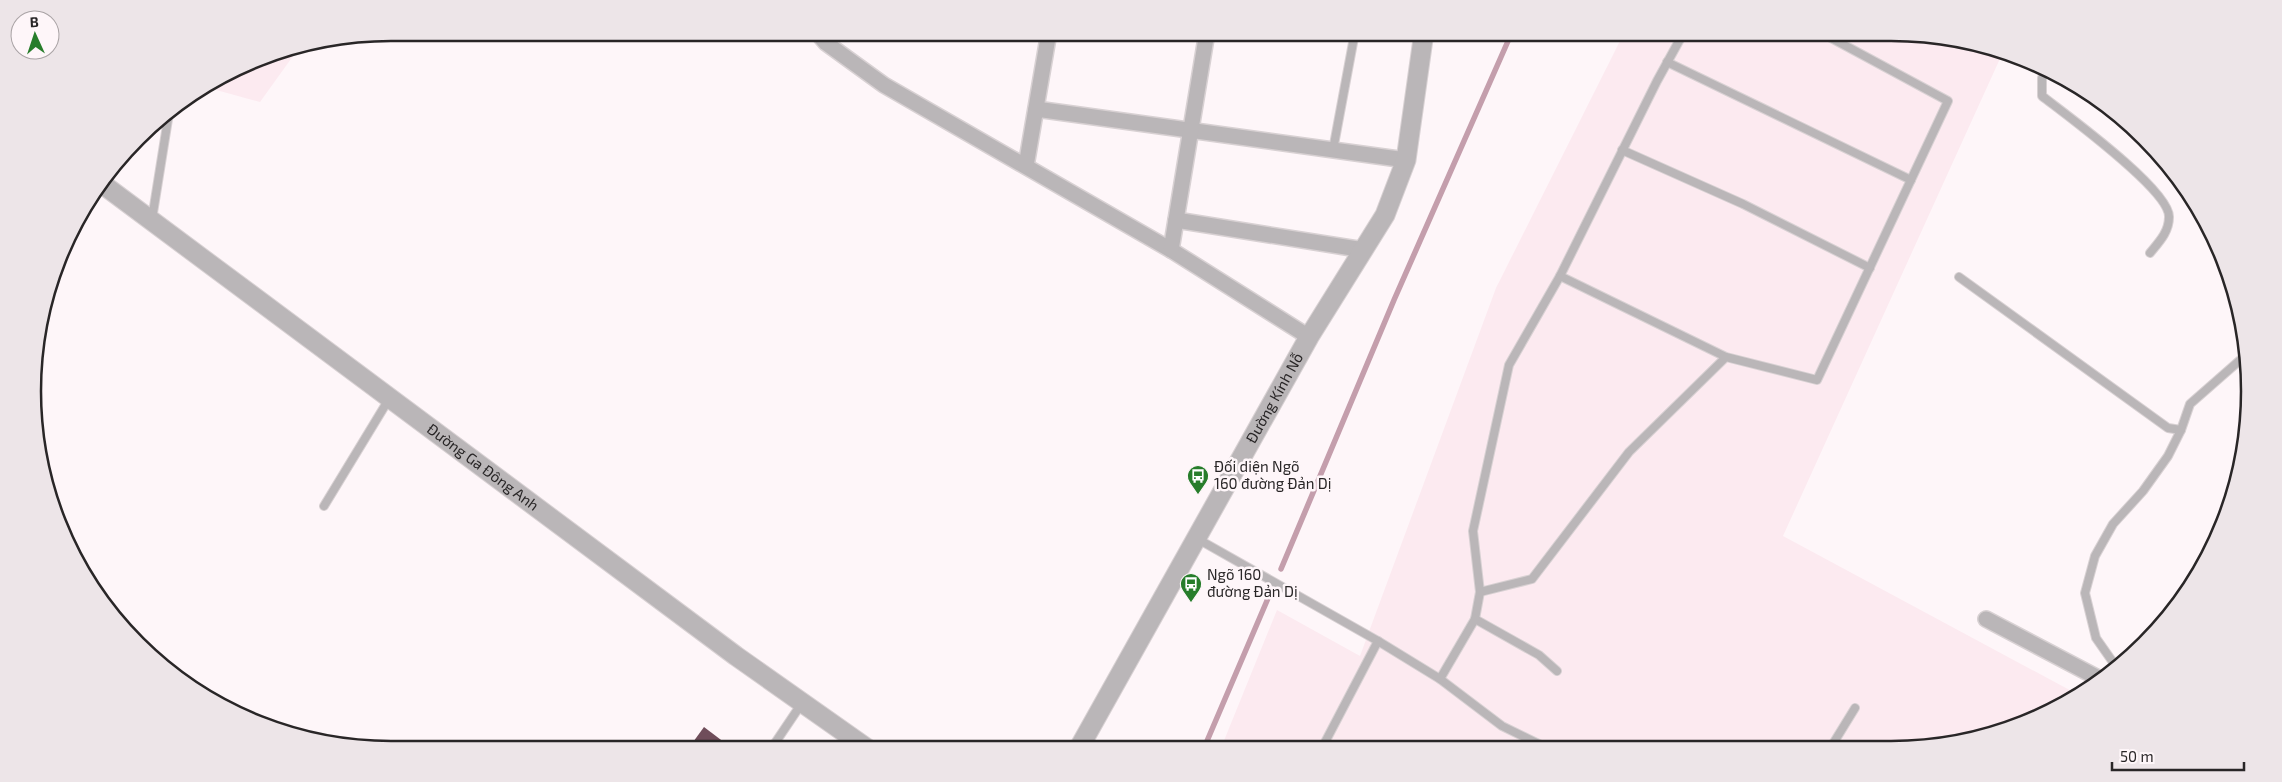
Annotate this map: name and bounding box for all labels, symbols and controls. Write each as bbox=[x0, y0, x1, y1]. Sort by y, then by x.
north arrow bbox=[10, 10, 60, 60]
text: B bbox=[29, 13, 39, 30]
street label: Đường Kính Nỗ bbox=[1242, 349, 1306, 446]
street label: Đường Ga Đông Anh bbox=[424, 419, 543, 514]
place label: Đối diện Ngõ 160 đường Đản Dị bbox=[1214, 457, 1332, 492]
bus stop icon: Đối diện Ngõ 160 đường Đản Dị bbox=[1186, 464, 1210, 495]
place label: Ngõ 160 đường Đản Dị bbox=[1207, 565, 1298, 600]
bus stop icon: Ngõ 160 đường Đản Dị bbox=[1179, 572, 1203, 603]
scale bar bbox=[2112, 740, 2244, 772]
text: 50 m bbox=[2120, 747, 2154, 765]

